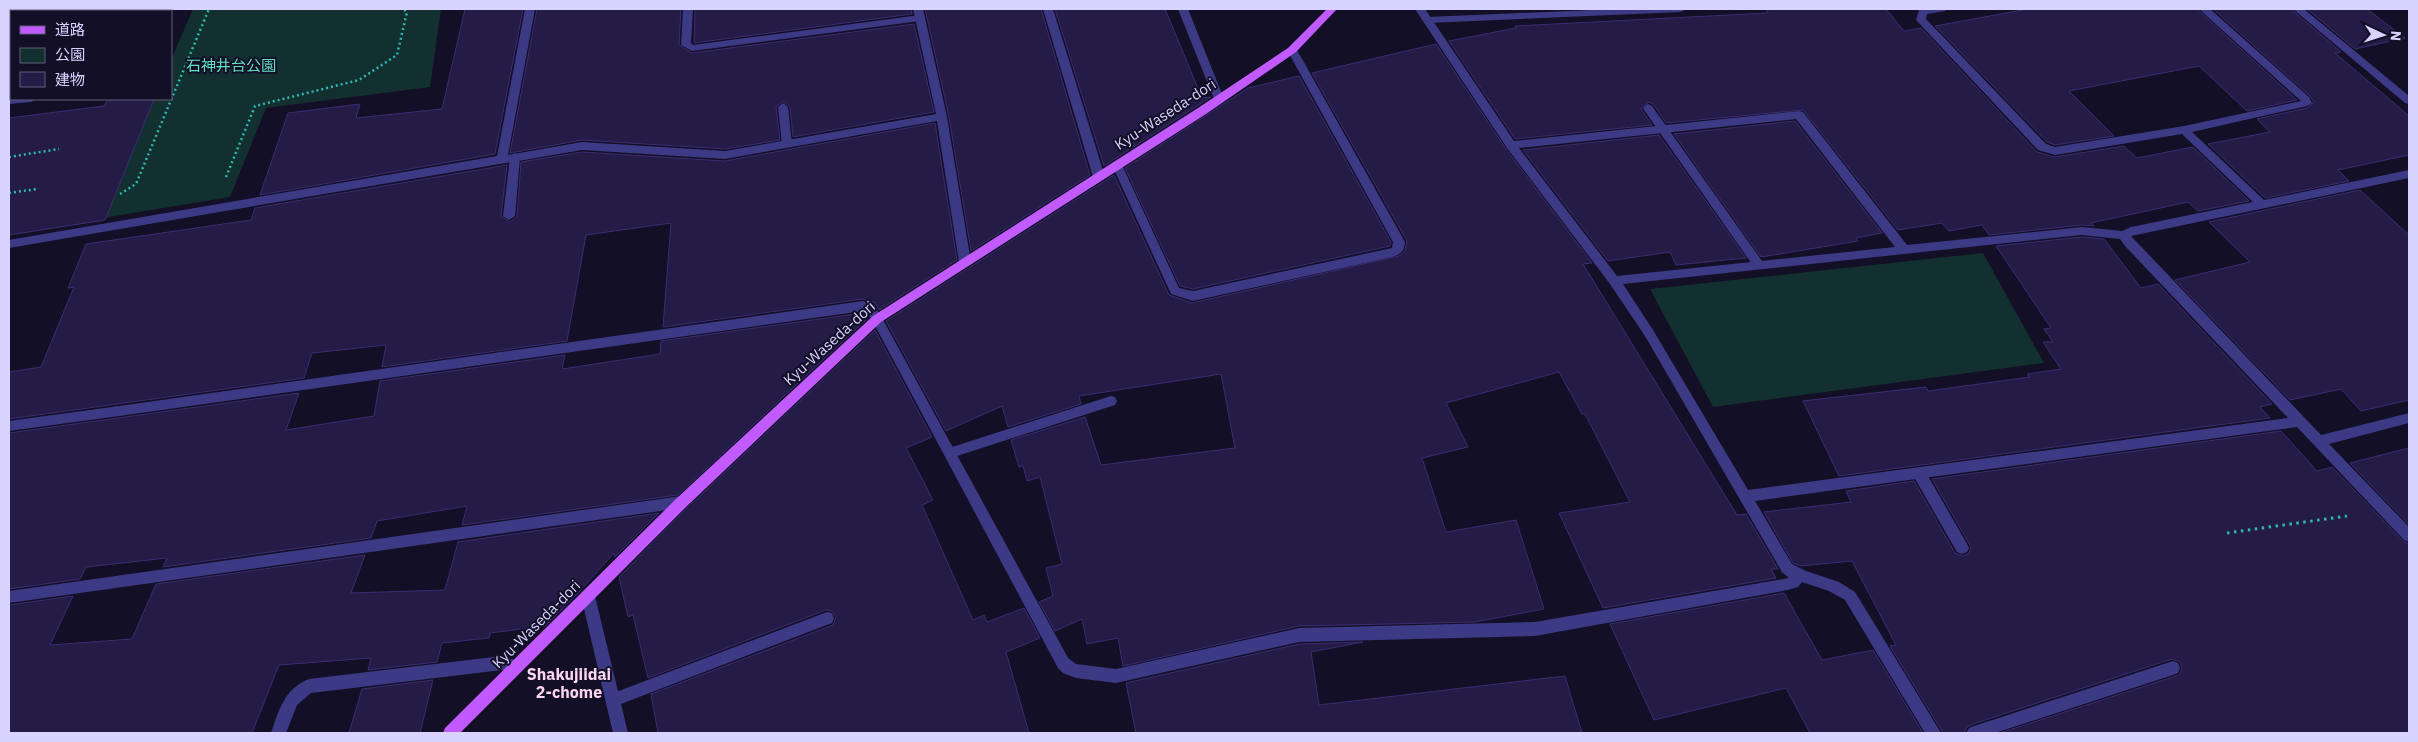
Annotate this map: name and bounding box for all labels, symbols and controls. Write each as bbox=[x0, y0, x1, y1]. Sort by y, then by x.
legend bbox=[10, 10, 172, 100]
north arrow bbox=[2358, 10, 2408, 60]
text: 道路 bbox=[55, 20, 85, 39]
text: N bbox=[2387, 30, 2405, 42]
text: 公園 bbox=[55, 45, 85, 64]
park label: 石神井台公園 bbox=[186, 56, 276, 75]
text: 建物 bbox=[55, 70, 85, 89]
street label: Kyu-Waseda-dori bbox=[1111, 74, 1219, 154]
street label: Kyu-Waseda-dori bbox=[779, 297, 879, 389]
street label: Kyu-Waseda-dori bbox=[488, 576, 584, 672]
district label: Shakujiidai 2-chome bbox=[527, 664, 611, 702]

